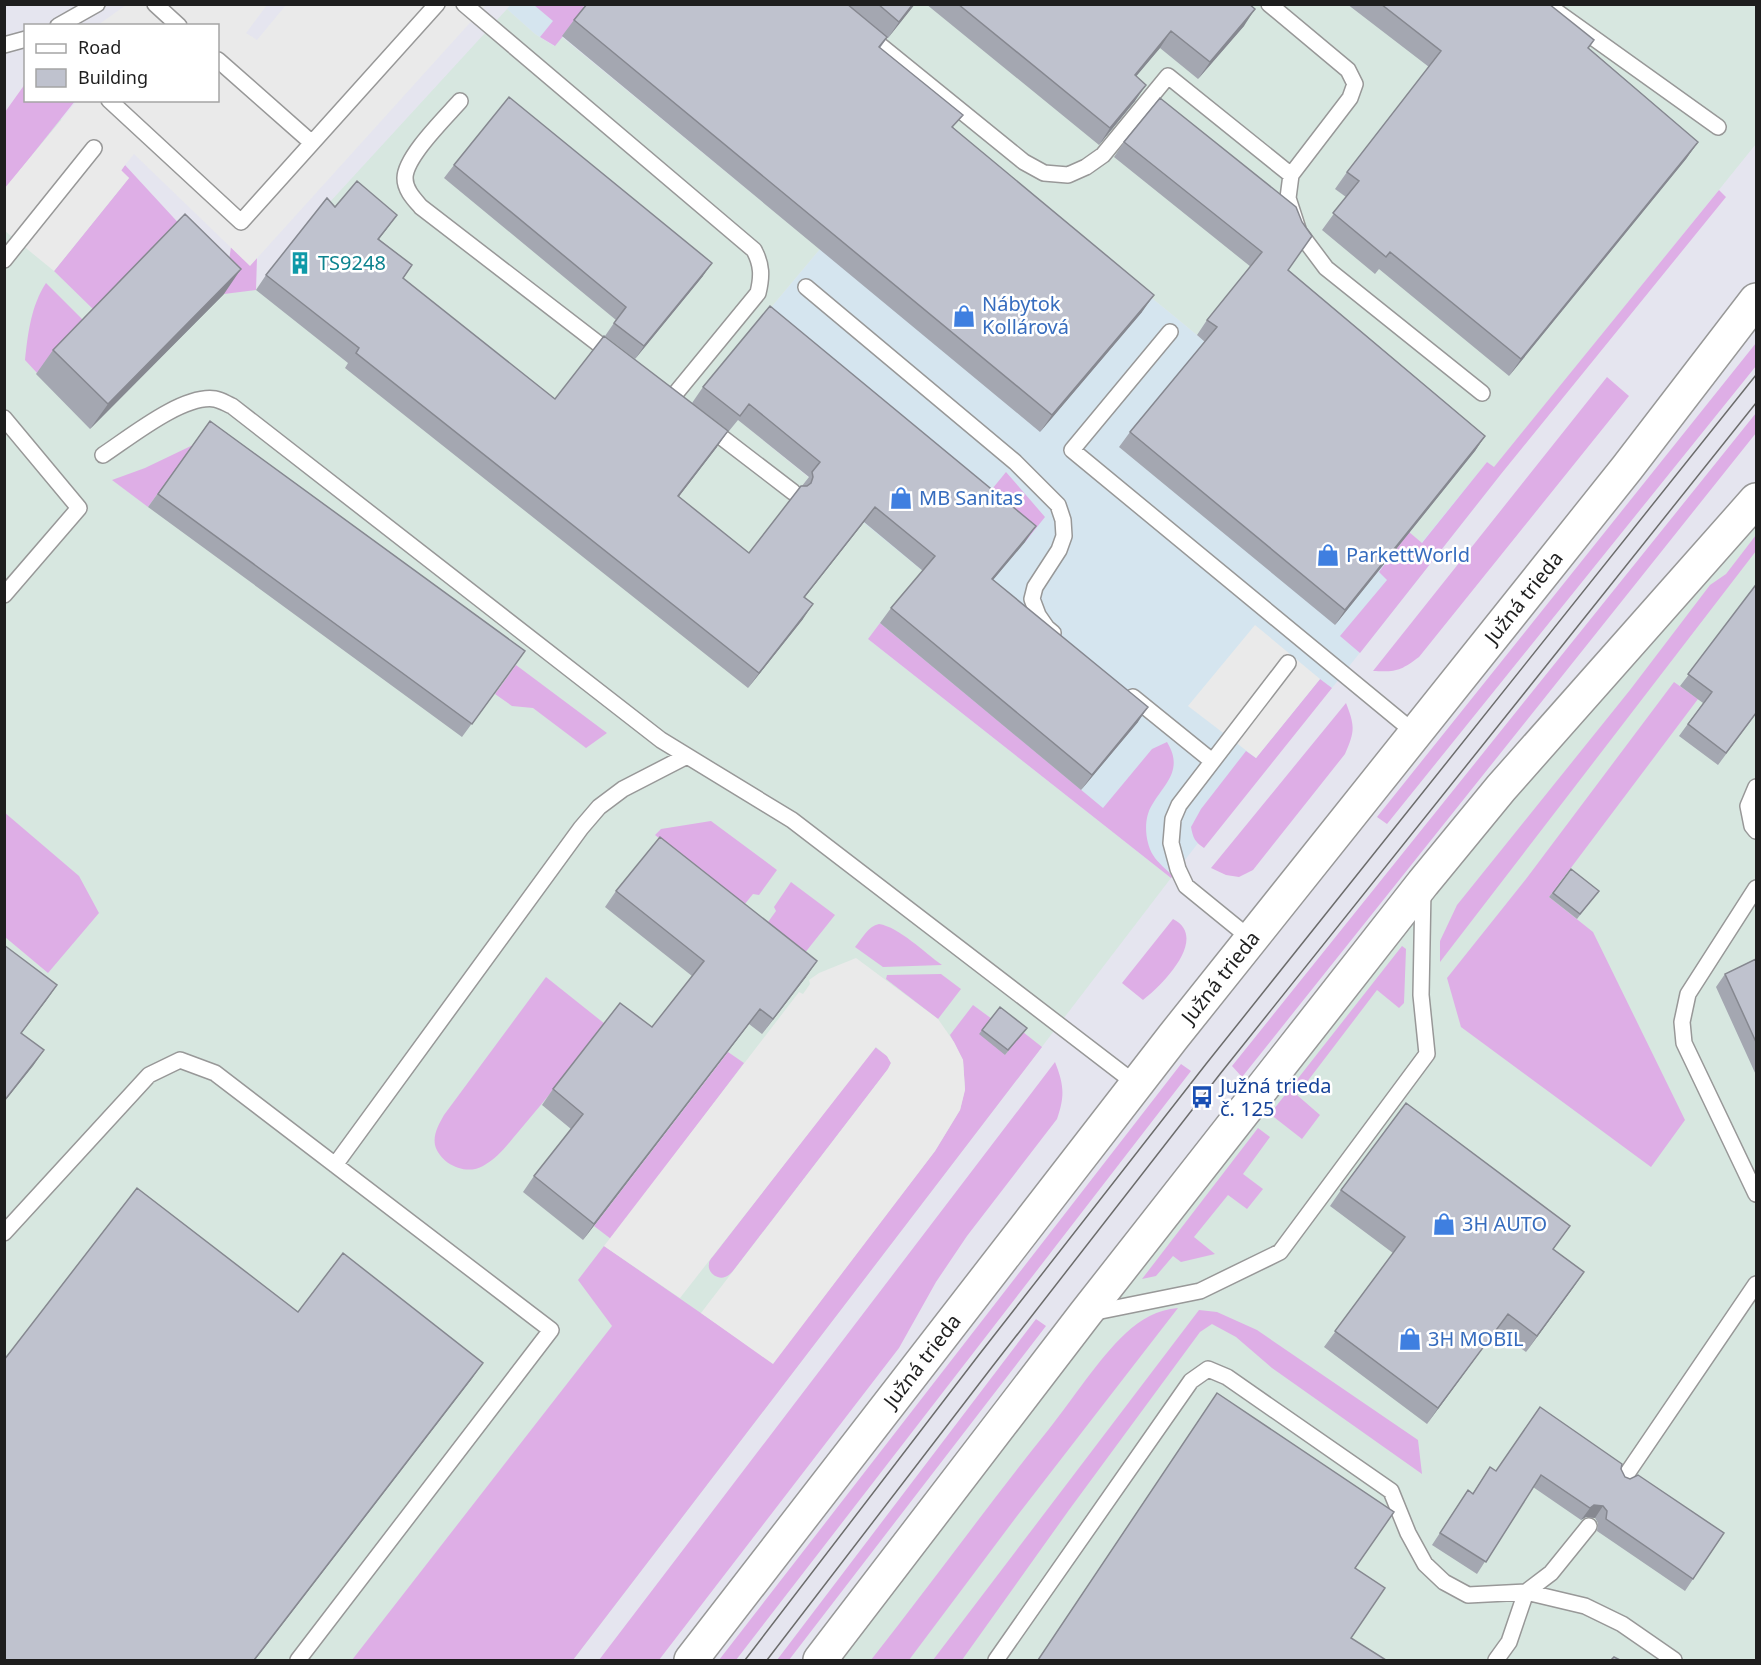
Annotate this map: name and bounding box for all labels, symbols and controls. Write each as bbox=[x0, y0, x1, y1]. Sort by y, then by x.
legend bbox=[24, 24, 219, 102]
text: Road bbox=[78, 35, 121, 59]
text: Building bbox=[78, 65, 148, 89]
place label: TS9248 bbox=[318, 249, 386, 276]
building icon: TS9248 bbox=[287, 250, 313, 276]
place label: Nábytok Kollárová bbox=[982, 290, 1069, 340]
shop icon: Nábytok Kollárová bbox=[951, 303, 977, 329]
place label: MB Sanitas bbox=[919, 484, 1023, 511]
shop icon: MB Sanitas bbox=[888, 485, 914, 511]
place label: ParkettWorld bbox=[1346, 541, 1470, 568]
shop icon: ParkettWorld bbox=[1315, 542, 1341, 568]
street label: Južná trieda bbox=[1477, 545, 1569, 651]
street label: Južná trieda bbox=[1174, 925, 1266, 1031]
place label: Južná trieda č. 125 bbox=[1218, 1072, 1331, 1122]
bus stop icon: Južná trieda č. 125 bbox=[1189, 1084, 1215, 1110]
place label: 3H AUTO bbox=[1462, 1210, 1547, 1237]
shop icon: 3H AUTO bbox=[1431, 1211, 1457, 1237]
street label: Južná trieda bbox=[876, 1308, 967, 1415]
place label: 3H MOBIL bbox=[1428, 1325, 1523, 1352]
shop icon: 3H MOBIL bbox=[1397, 1326, 1423, 1352]

